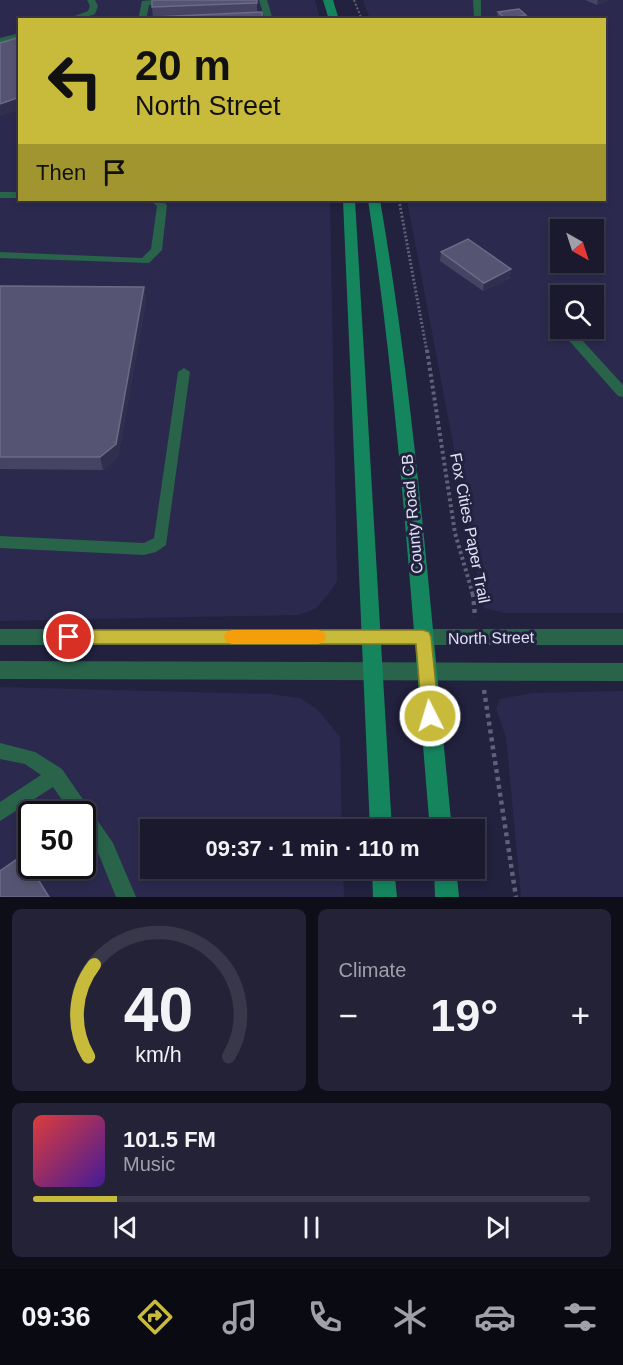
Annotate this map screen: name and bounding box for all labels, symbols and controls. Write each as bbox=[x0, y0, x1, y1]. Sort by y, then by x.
icon: left bbox=[36, 42, 114, 120]
text: 20 m bbox=[135, 42, 231, 89]
text: North Street bbox=[135, 91, 281, 121]
icon: arrive bbox=[98, 156, 131, 189]
text: Then bbox=[36, 160, 86, 185]
north arrow bbox=[550, 219, 604, 273]
map controls bbox=[550, 219, 604, 339]
button: search bbox=[550, 285, 604, 339]
street label: Fox Cities Paper Trail bbox=[447, 451, 493, 605]
street label: County Road CB bbox=[398, 453, 426, 575]
pin bbox=[43, 611, 94, 662]
icon: arrive bbox=[52, 620, 85, 653]
street label: North Street bbox=[448, 629, 535, 647]
position arrow bbox=[398, 684, 462, 748]
speed limit sign: 50 bbox=[18, 801, 96, 879]
text: 09:37 · 1 min · 110 m bbox=[206, 836, 420, 861]
text: Climate bbox=[339, 959, 406, 981]
text: 40 bbox=[124, 975, 193, 1044]
text: 19° bbox=[430, 990, 498, 1041]
text: − bbox=[339, 997, 358, 1034]
text: + bbox=[571, 997, 590, 1034]
text: km/h bbox=[136, 1043, 182, 1067]
text: 101.5 FM bbox=[123, 1127, 216, 1152]
text: Music bbox=[123, 1153, 175, 1175]
icon: previous bbox=[109, 1211, 142, 1244]
icon: pause bbox=[295, 1211, 328, 1244]
icon: next bbox=[481, 1211, 514, 1244]
icon: directions bbox=[134, 1296, 176, 1338]
icon: music bbox=[219, 1296, 261, 1338]
icon: phone bbox=[304, 1296, 346, 1338]
icon: climate bbox=[389, 1296, 431, 1338]
icon: car bbox=[474, 1296, 516, 1338]
icon: filters bbox=[559, 1296, 601, 1338]
text: 09:36 bbox=[22, 1302, 91, 1332]

